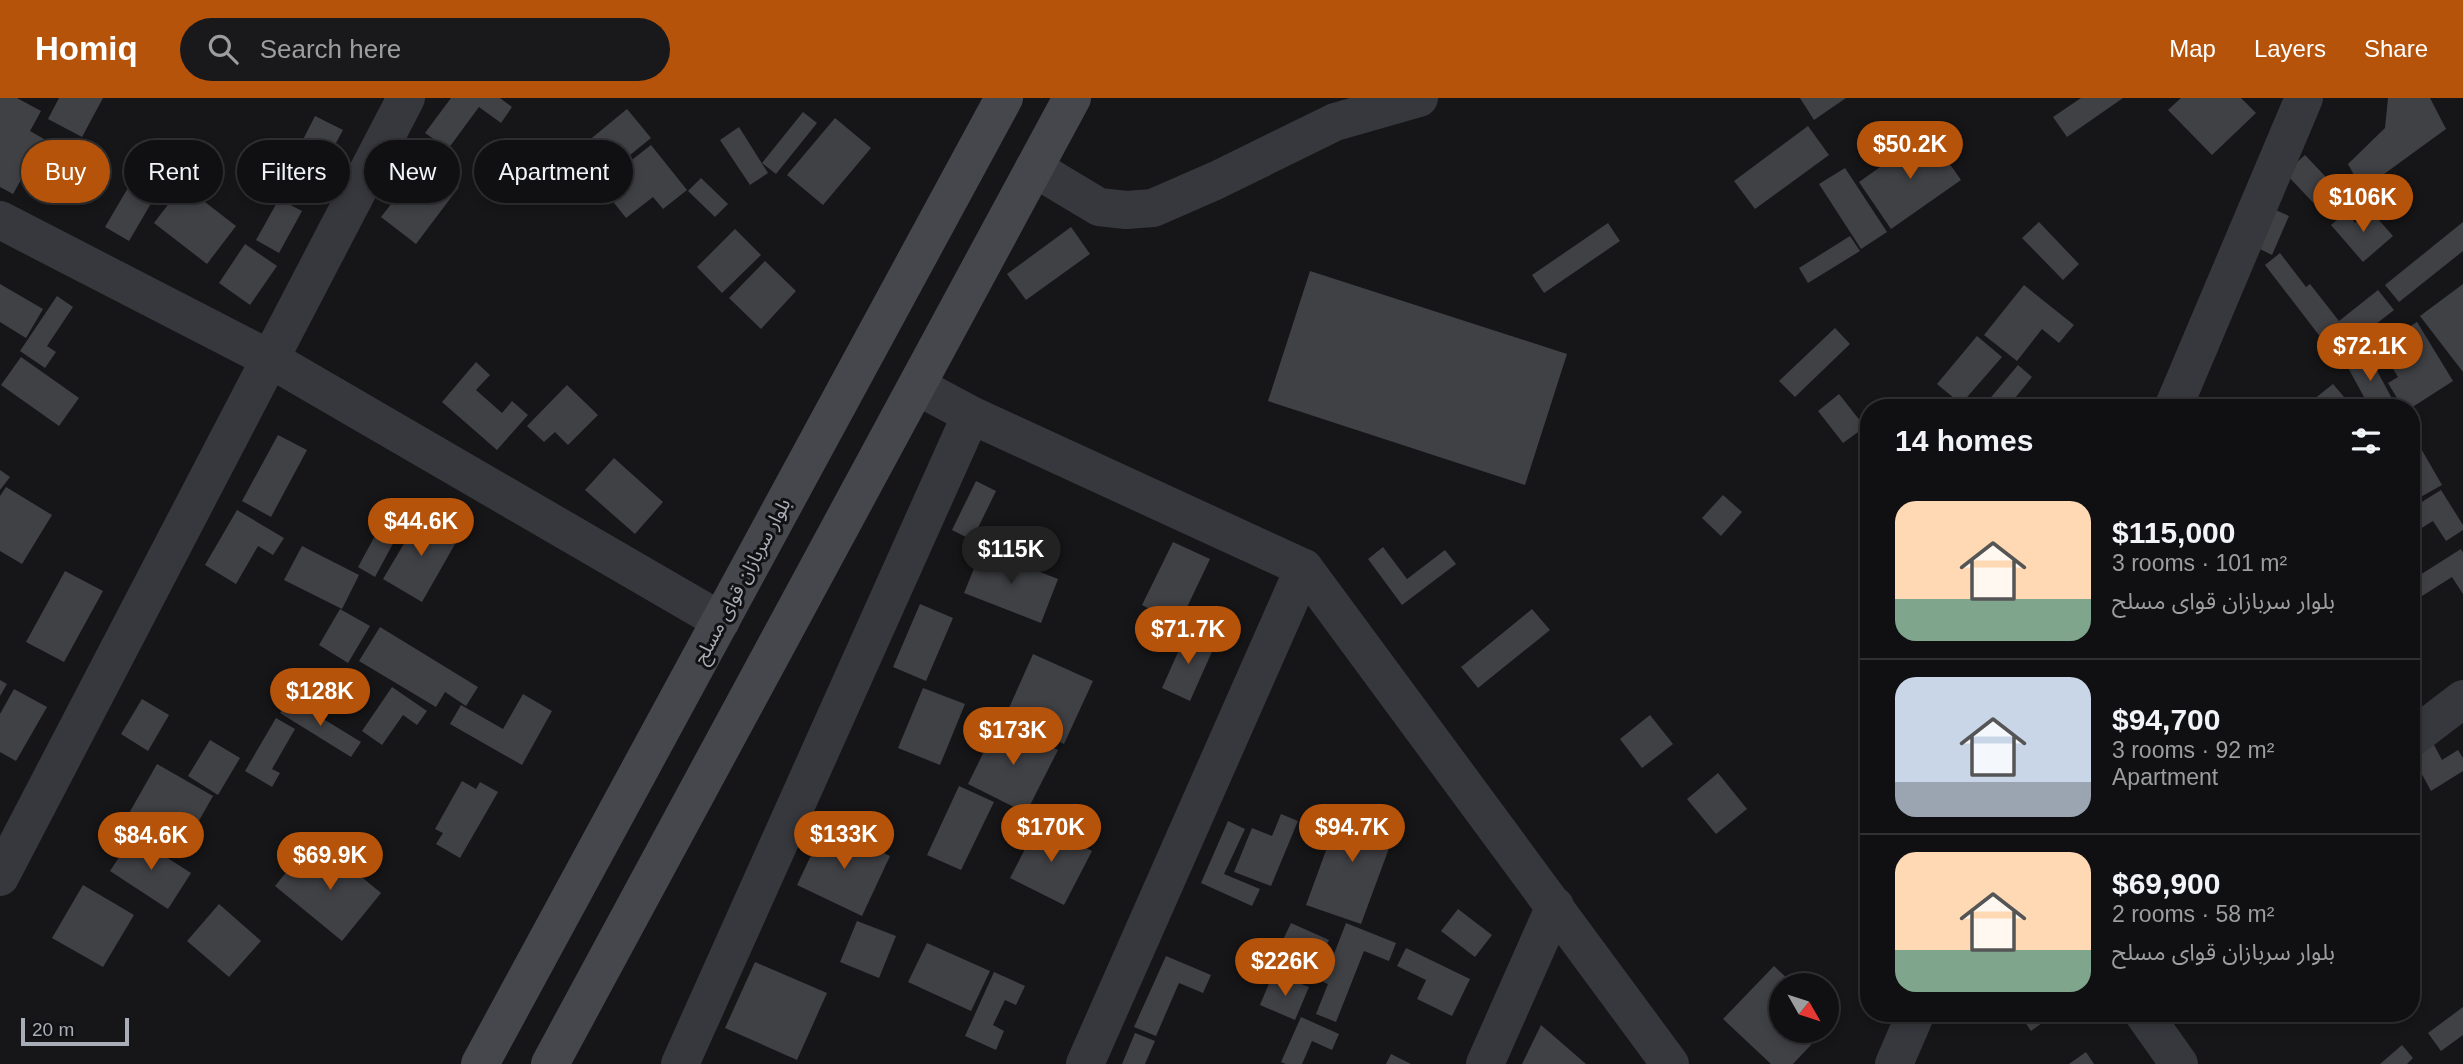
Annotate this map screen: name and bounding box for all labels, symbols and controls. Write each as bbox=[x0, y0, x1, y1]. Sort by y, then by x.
search box bbox=[180, 18, 670, 81]
text: Homiq bbox=[35, 30, 138, 67]
icon: search bbox=[204, 30, 242, 68]
text: Search here bbox=[260, 34, 401, 64]
text: Map bbox=[2169, 35, 2216, 62]
text: Layers bbox=[2254, 35, 2326, 62]
text: Share bbox=[2364, 35, 2428, 62]
pin: $50.2K bbox=[1853, 122, 1967, 181]
text: $50.2K bbox=[1873, 131, 1947, 157]
chip: Buy bbox=[21, 140, 110, 203]
chip: Rent bbox=[124, 140, 223, 203]
chip: Filters bbox=[237, 140, 350, 203]
chip: New bbox=[364, 140, 460, 203]
chip: Apartment bbox=[474, 140, 633, 203]
pin: $106K bbox=[2314, 174, 2412, 234]
text: $106K bbox=[2329, 184, 2397, 210]
pin: $72.1K bbox=[2313, 324, 2427, 383]
text: $72.1K bbox=[2333, 333, 2407, 359]
icon: filters bbox=[2347, 422, 2385, 460]
text: 14 homes bbox=[1895, 424, 2033, 457]
street label: بلوار سربازان قوای مسلح bbox=[689, 495, 798, 669]
pin: $44.6K bbox=[364, 498, 478, 558]
text: $44.6K bbox=[384, 508, 458, 534]
text: $115,000 bbox=[2112, 516, 2235, 549]
pin: $115K bbox=[962, 526, 1060, 586]
icon: home bbox=[1951, 529, 2035, 613]
text: $115K bbox=[978, 536, 1044, 562]
text: 3 rooms · 101 m² bbox=[2112, 550, 2287, 576]
text: بلوار سربازان قوای مسلح bbox=[2112, 588, 2335, 614]
pin: $71.7K bbox=[1131, 606, 1245, 666]
text: $71.7K bbox=[1151, 616, 1225, 642]
pin: $128K bbox=[271, 668, 369, 728]
text: $128K bbox=[286, 678, 354, 704]
text: $94,700 bbox=[2112, 703, 2220, 736]
icon: home bbox=[1951, 705, 2035, 789]
pin: $173K bbox=[964, 708, 1062, 767]
text: $173K bbox=[979, 717, 1047, 743]
text: 3 rooms · 92 m² bbox=[2112, 737, 2274, 763]
text: Apartment bbox=[2112, 764, 2218, 790]
pin: $170K bbox=[1002, 804, 1100, 864]
pin: $94.7K bbox=[1295, 804, 1409, 864]
pin: $84.6K bbox=[94, 812, 208, 872]
pin: $133K bbox=[795, 812, 893, 871]
text: $170K bbox=[1017, 814, 1085, 840]
text: $94.7K bbox=[1315, 814, 1389, 840]
text: $133K bbox=[810, 821, 878, 847]
text: $84.6K bbox=[114, 822, 188, 848]
pin: $69.9K bbox=[273, 832, 387, 892]
text: $69.9K bbox=[293, 842, 367, 868]
text: $69,900 bbox=[2112, 867, 2220, 900]
icon: home bbox=[1951, 880, 2035, 964]
text: 2 rooms · 58 m² bbox=[2112, 901, 2274, 927]
pin: $226K bbox=[1236, 939, 1334, 998]
text: بلوار سربازان قوای مسلح bbox=[2112, 939, 2335, 965]
text: $226K bbox=[1251, 948, 1319, 974]
north arrow bbox=[1769, 973, 1839, 1043]
map controls bbox=[1769, 973, 1839, 1043]
scale bar bbox=[21, 1015, 130, 1047]
text: 20 m bbox=[32, 1019, 74, 1040]

